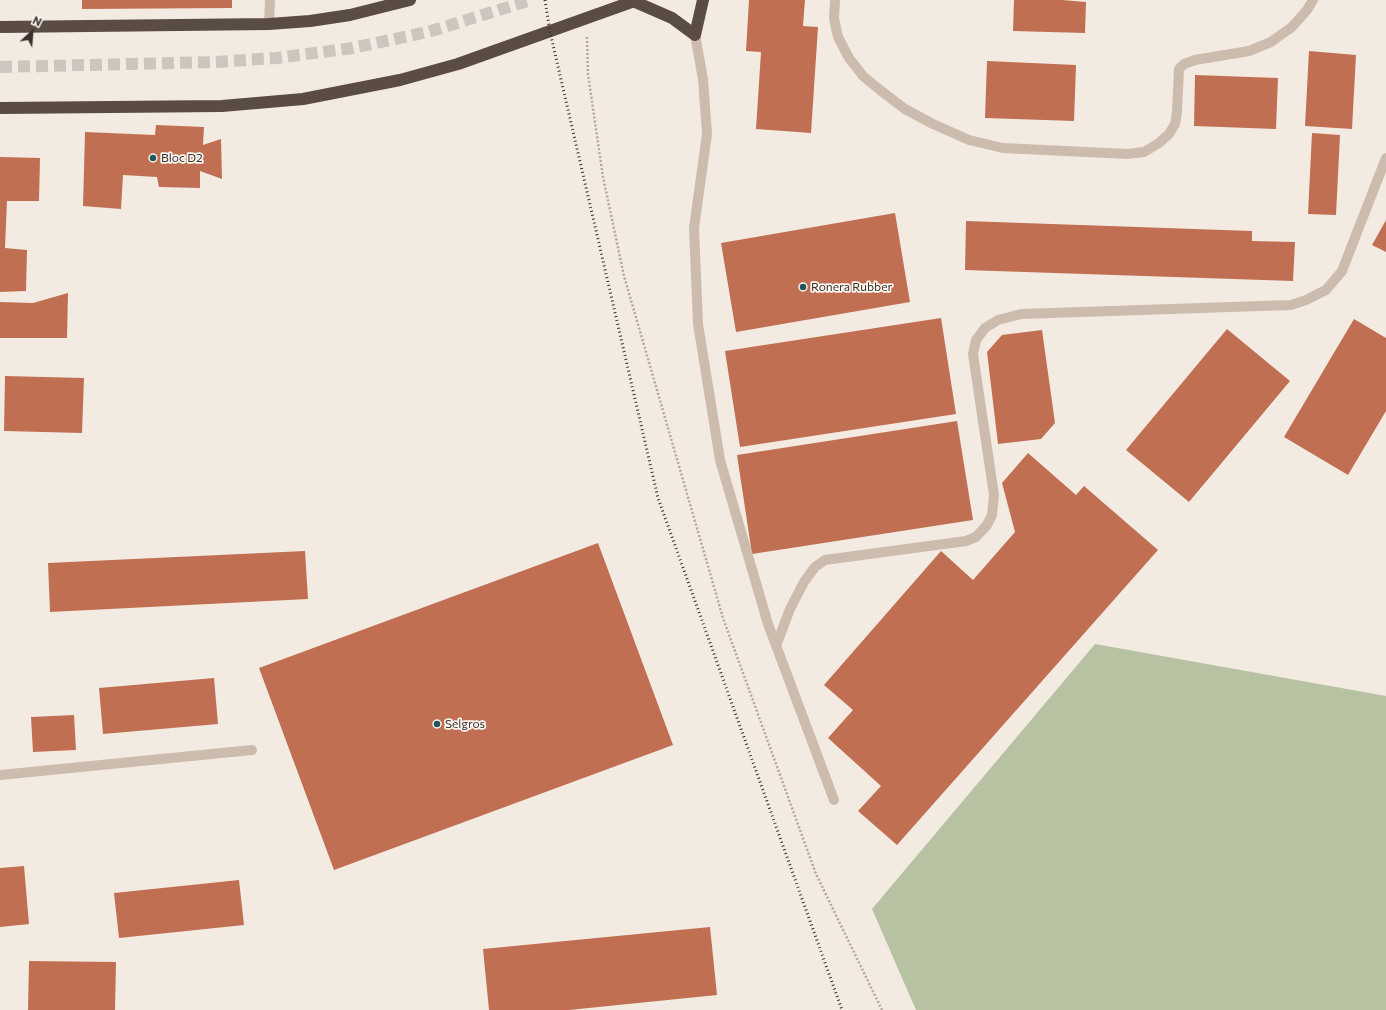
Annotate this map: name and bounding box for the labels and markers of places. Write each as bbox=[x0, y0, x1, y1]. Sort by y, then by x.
place label: Bloc D2 bbox=[161, 151, 203, 165]
marker: Bloc D2 bbox=[148, 153, 158, 163]
place label: Ronera Rubber bbox=[811, 280, 892, 294]
marker: Ronera Rubber bbox=[798, 282, 808, 292]
place label: Selgros bbox=[445, 717, 485, 731]
marker: Selgros bbox=[432, 719, 442, 729]

